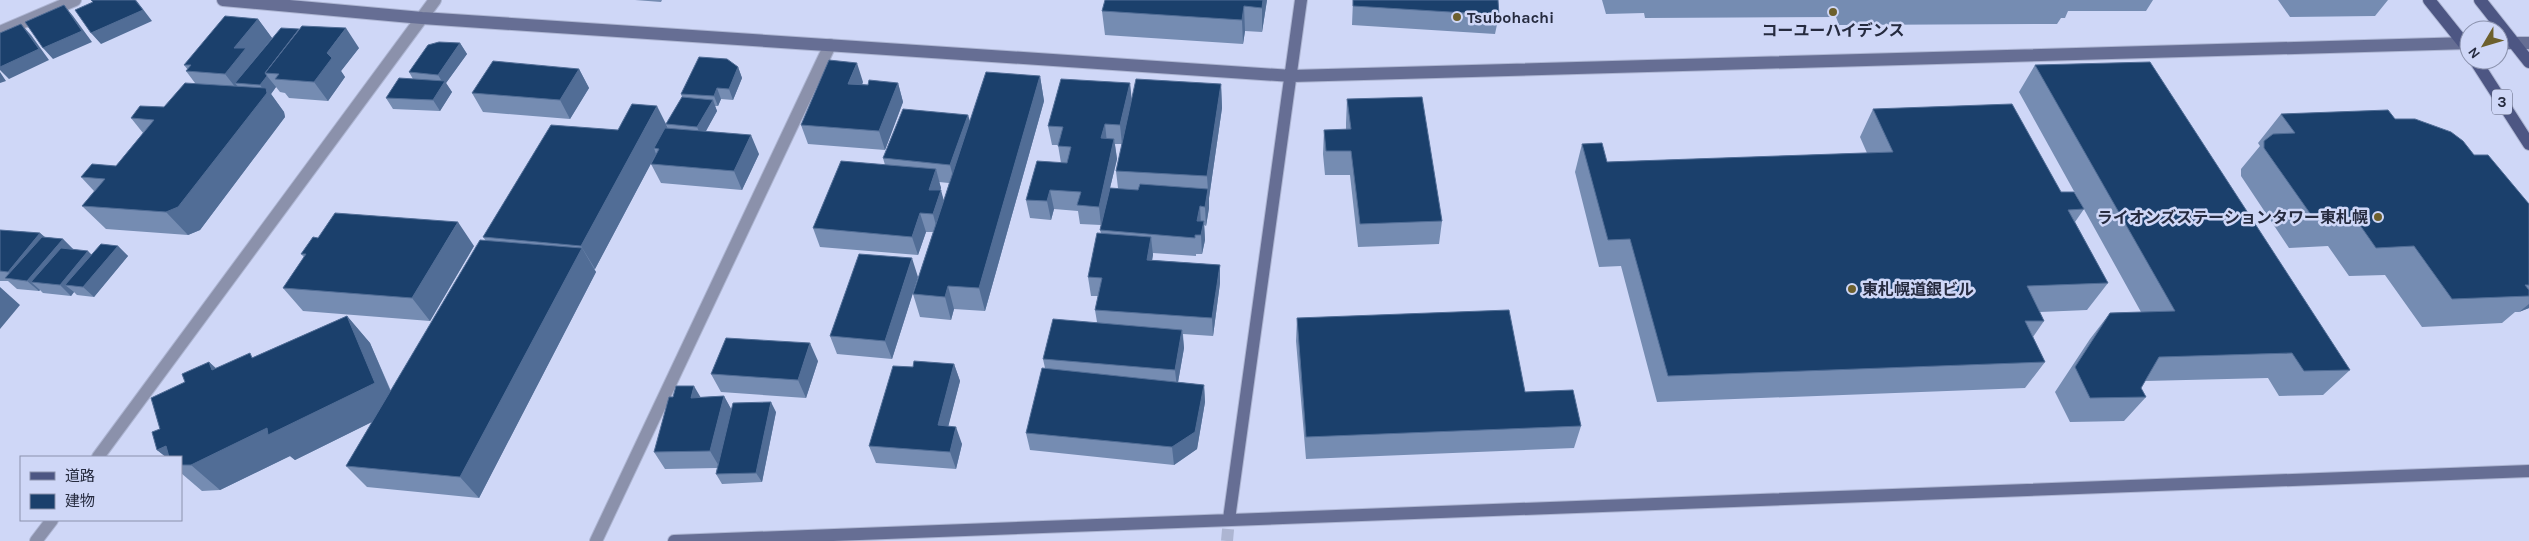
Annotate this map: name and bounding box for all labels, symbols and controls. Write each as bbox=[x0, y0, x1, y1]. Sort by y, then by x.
marker: コーユーハイデンス bbox=[1827, 6, 1839, 18]
place label: Tsubohachi bbox=[1467, 8, 1554, 27]
marker: Tsubohachi bbox=[1451, 11, 1463, 23]
north arrow bbox=[2459, 20, 2509, 70]
place label: コーユーハイデンス bbox=[1761, 21, 1905, 40]
text: N bbox=[2464, 44, 2484, 62]
road number: 3 bbox=[2492, 90, 2512, 114]
place label: ライオンズステーションタワー東札幌 bbox=[2097, 208, 2368, 227]
marker: ライオンズステーションタワー東札幌 bbox=[2372, 211, 2384, 223]
place label: 東札幌道銀ビル bbox=[1862, 280, 1974, 299]
marker: 東札幌道銀ビル bbox=[1846, 283, 1858, 295]
legend bbox=[20, 456, 182, 521]
text: 道路 bbox=[65, 467, 95, 485]
text: 建物 bbox=[65, 492, 95, 510]

